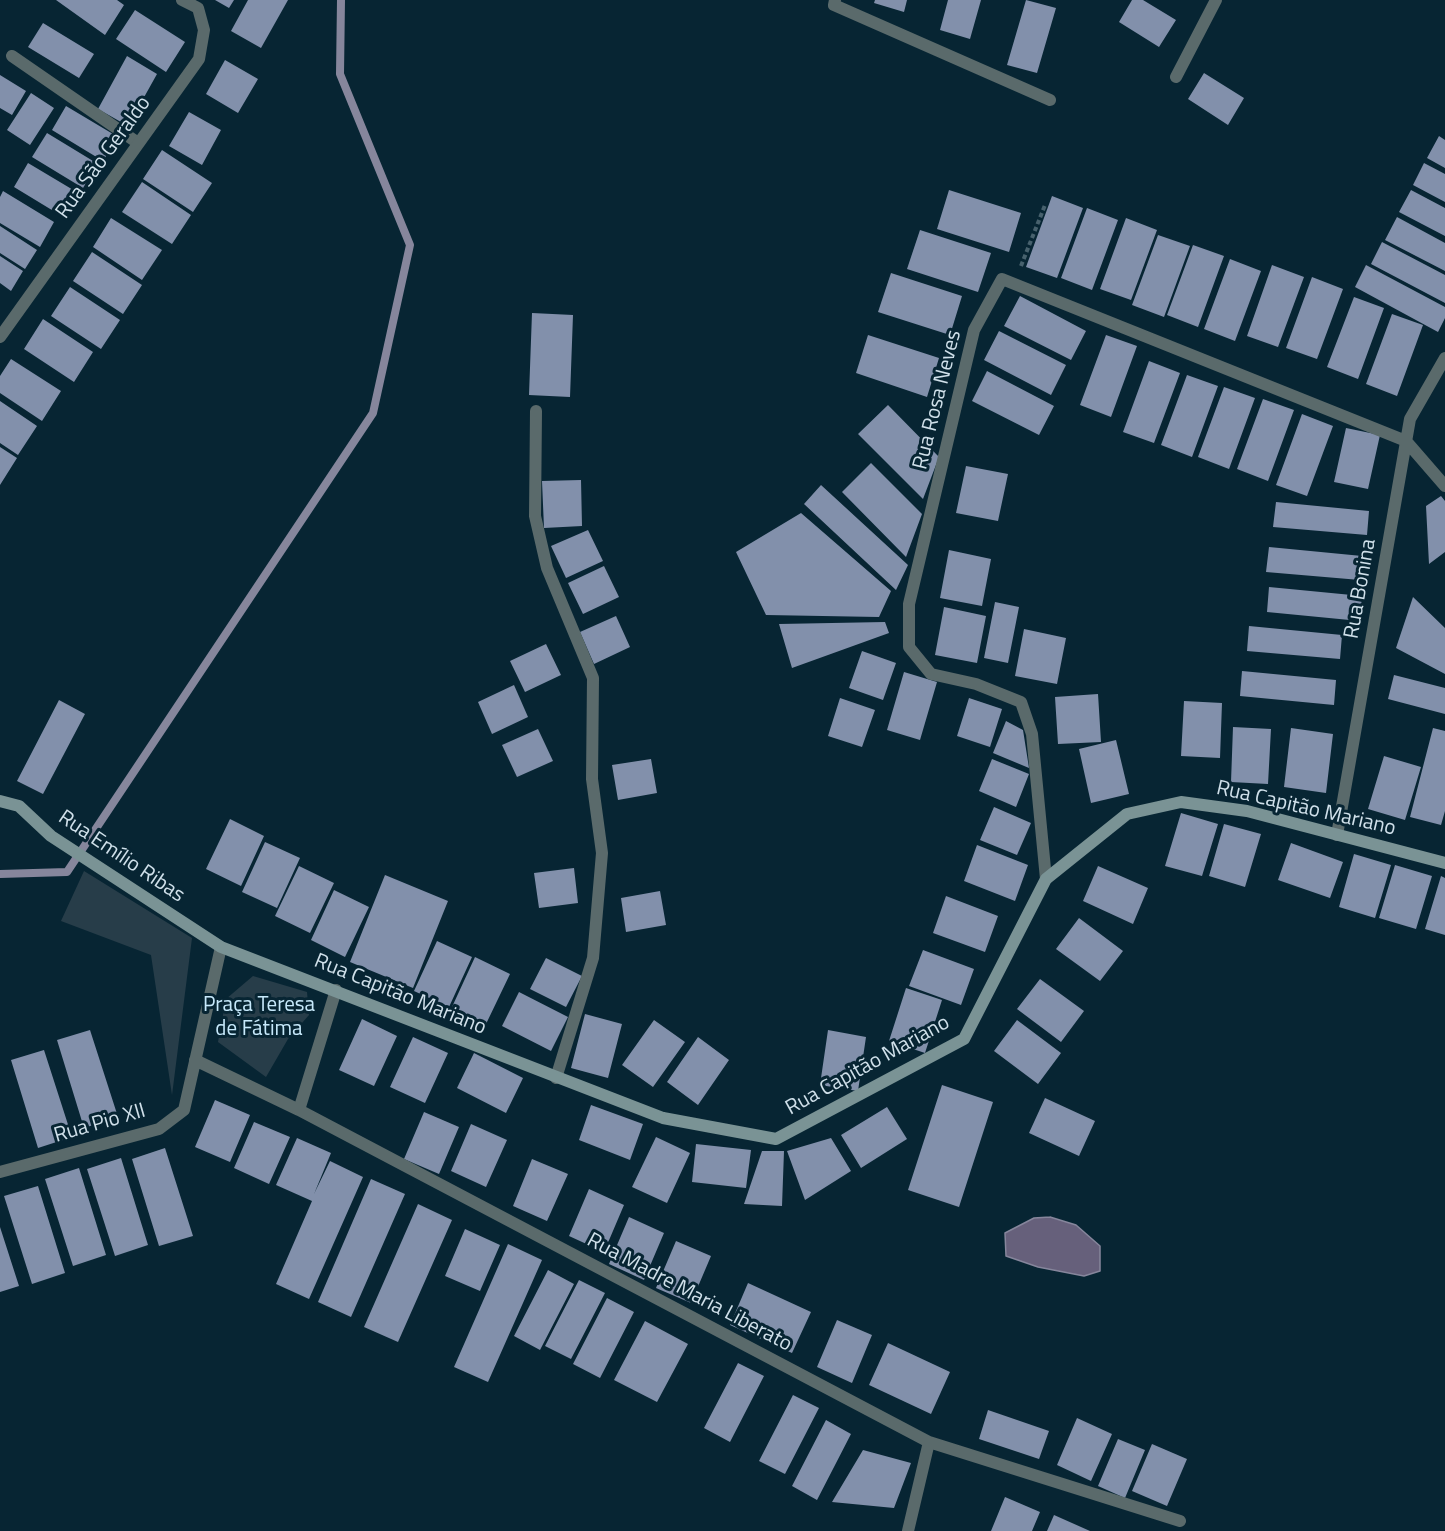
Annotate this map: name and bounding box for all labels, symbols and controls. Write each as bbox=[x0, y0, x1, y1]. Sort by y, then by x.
street label: Rua São Geraldo bbox=[51, 92, 157, 224]
street label: Rua Rosa Neves bbox=[909, 328, 967, 472]
street label: Rua Bonina bbox=[1340, 537, 1382, 641]
street label: Rua Capitão Mariano bbox=[1214, 776, 1398, 842]
street label: Rua Emílio Ribas bbox=[53, 805, 189, 909]
street label: Rua Capitão Mariano bbox=[310, 949, 490, 1041]
park label: Praça Teresa de Fátima bbox=[203, 993, 315, 1043]
street label: Rua Capitão Mariano bbox=[782, 1011, 954, 1121]
street label: Rua Pio XII bbox=[51, 1099, 149, 1149]
street label: Rua Madre Maria Liberato bbox=[582, 1228, 796, 1358]

